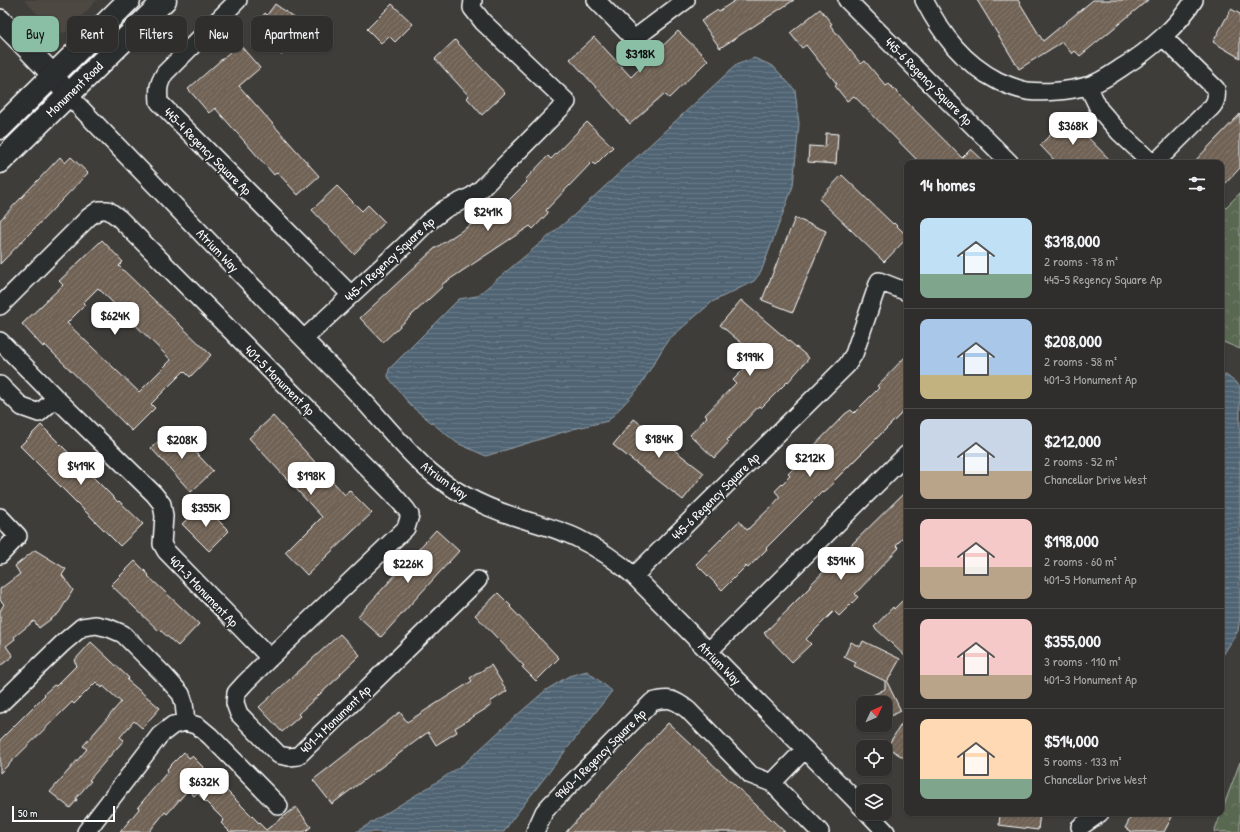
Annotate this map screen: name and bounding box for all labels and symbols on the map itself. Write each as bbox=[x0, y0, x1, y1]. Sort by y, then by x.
street label: 445-6 Regency Square Ap bbox=[881, 33, 977, 129]
pin: $318K bbox=[612, 40, 668, 74]
street label: Monument Road bbox=[42, 57, 106, 121]
street label: 445-4 Regency Square Ap bbox=[160, 103, 256, 199]
pin: $368K bbox=[1045, 112, 1101, 146]
pin: $241K bbox=[460, 198, 516, 232]
street label: 445-1 Regency Square Ap bbox=[340, 212, 438, 305]
street label: Atrium Way bbox=[193, 224, 244, 276]
pin: $624K bbox=[87, 302, 143, 336]
street label: 401-5 Monument Ap bbox=[241, 341, 319, 419]
pin: $199K bbox=[722, 343, 778, 377]
pin: $184K bbox=[631, 425, 687, 459]
pin: $208K bbox=[154, 426, 210, 460]
pin: $212K bbox=[782, 444, 838, 478]
street label: 445-6 Regency Square Ap bbox=[667, 448, 763, 544]
pin: $419K bbox=[53, 452, 109, 486]
street label: Atrium Way bbox=[418, 457, 473, 504]
pin: $198K bbox=[283, 462, 339, 496]
pin: $355K bbox=[178, 494, 234, 528]
pin: $514K bbox=[813, 547, 869, 581]
pin: $226K bbox=[380, 550, 436, 584]
street label: 401-3 Monument Ap bbox=[165, 551, 243, 631]
street label: Atrium Way bbox=[694, 637, 746, 689]
street label: 401-4 Monument Ap bbox=[296, 680, 375, 757]
north arrow bbox=[856, 696, 892, 732]
street label: 9960-1 Regency Square Ap bbox=[550, 704, 650, 804]
pin: $632K bbox=[176, 768, 232, 802]
scale bar bbox=[12, 804, 115, 823]

